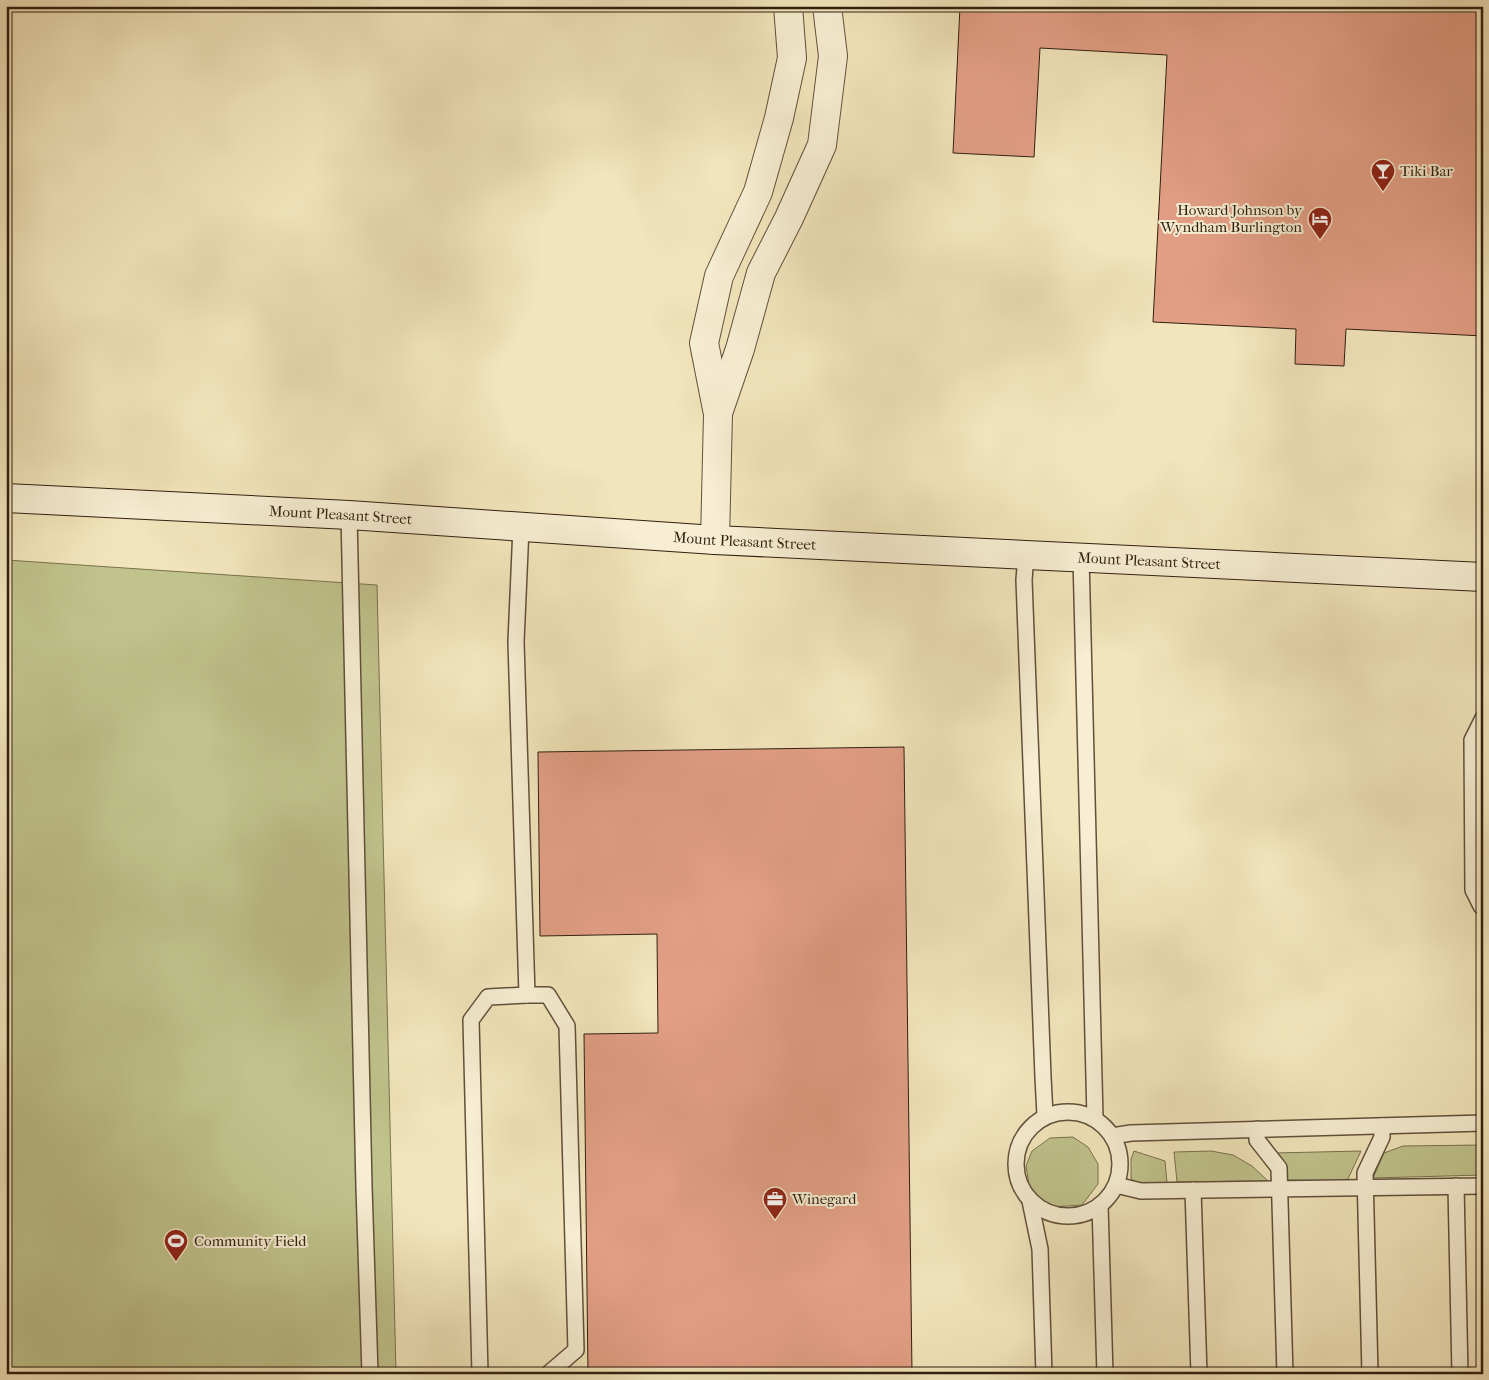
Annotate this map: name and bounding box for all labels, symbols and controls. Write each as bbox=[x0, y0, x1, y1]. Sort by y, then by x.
bar icon: Tiki Bar bbox=[1370, 158, 1396, 192]
place label: Tiki Bar bbox=[1400, 162, 1453, 180]
place label: Howard Johnson by Wyndham Burlington bbox=[1159, 201, 1303, 236]
hotel icon: Howard Johnson by Wyndham Burlington bbox=[1307, 206, 1333, 240]
street label: Mount Pleasant Street bbox=[268, 502, 413, 528]
street label: Mount Pleasant Street bbox=[672, 528, 817, 554]
street label: Mount Pleasant Street bbox=[1077, 548, 1222, 573]
office icon: Winegard bbox=[762, 1186, 788, 1220]
place label: Winegard bbox=[791, 1190, 857, 1208]
sports icon: Community Field bbox=[163, 1228, 189, 1262]
place label: Community Field bbox=[194, 1232, 307, 1250]

